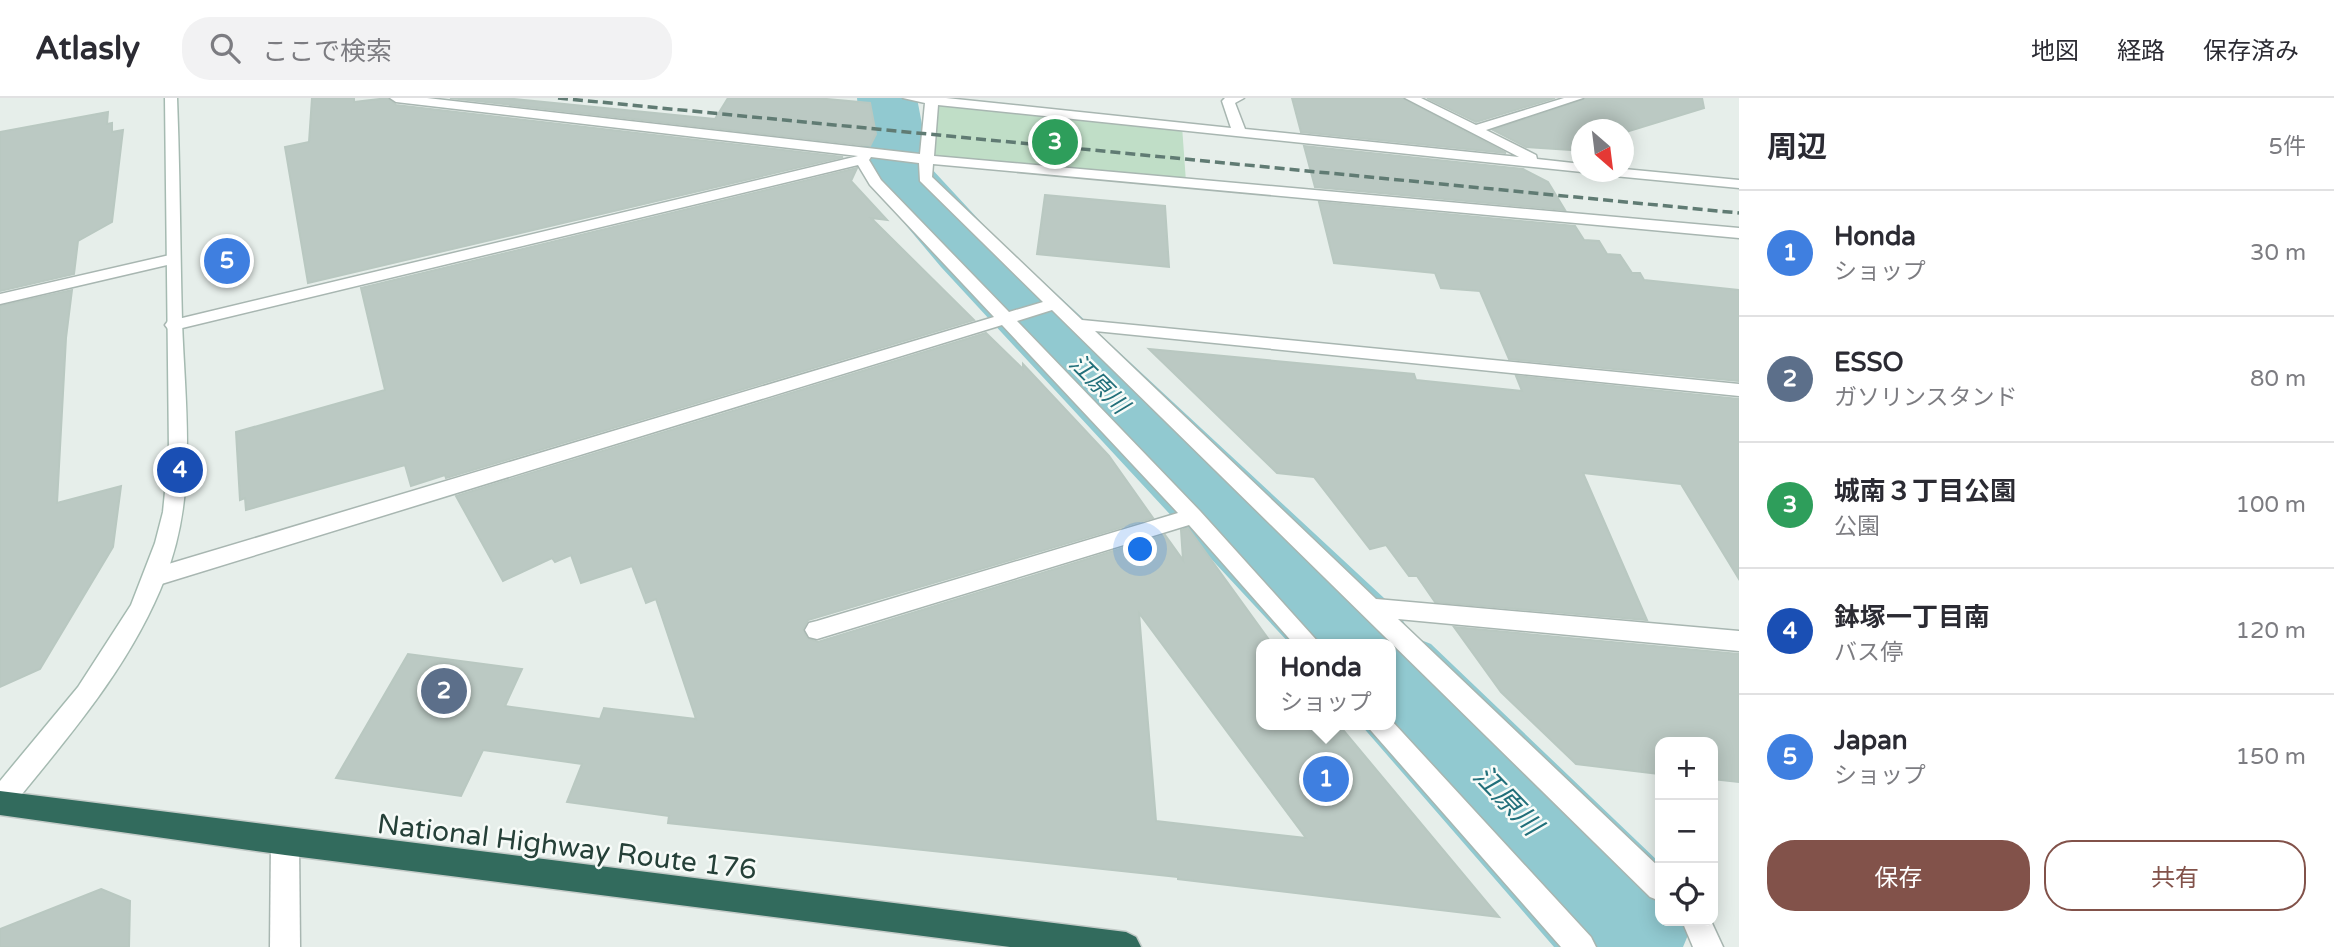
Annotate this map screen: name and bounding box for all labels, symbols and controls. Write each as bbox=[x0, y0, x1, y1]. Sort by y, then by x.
search box bbox=[182, 17, 672, 80]
text: Atlasly bbox=[35, 29, 140, 68]
icon: search bbox=[206, 29, 244, 67]
text: ここで検索 bbox=[262, 36, 392, 67]
text: 地図 bbox=[2031, 37, 2079, 66]
text: 経路 bbox=[2117, 37, 2165, 66]
text: 保存済み bbox=[2203, 37, 2299, 66]
pin: 3 bbox=[1032, 116, 1078, 168]
north arrow bbox=[1571, 119, 1634, 182]
text: 周辺 bbox=[1767, 129, 1827, 166]
text: 5件 bbox=[2269, 133, 2306, 161]
text: Honda bbox=[1834, 221, 1916, 252]
pin: 5 bbox=[204, 235, 250, 287]
text: 1 bbox=[1783, 239, 1797, 267]
text: 30 m bbox=[2250, 239, 2306, 267]
text: ショップ bbox=[1834, 258, 1926, 286]
text: ESSO bbox=[1834, 347, 1904, 378]
water label: 江原川 bbox=[1063, 349, 1136, 422]
text: 2 bbox=[1783, 365, 1797, 393]
text: 80 m bbox=[2250, 365, 2306, 393]
text: ガソリンスタンド bbox=[1834, 384, 2018, 412]
pin: 4 bbox=[157, 444, 203, 496]
text: 城南３丁目公園 bbox=[1834, 476, 2016, 507]
text: 3 bbox=[1783, 491, 1797, 519]
text: 100 m bbox=[2236, 491, 2306, 519]
text: 公園 bbox=[1834, 513, 1880, 541]
your location bbox=[1123, 532, 1157, 566]
text: 鉢塚一丁目南 bbox=[1834, 602, 1990, 633]
text: 4 bbox=[1783, 617, 1797, 645]
text: 120 m bbox=[2236, 617, 2306, 645]
popup bbox=[1256, 639, 1396, 730]
text: バス停 bbox=[1834, 639, 1903, 667]
text: Honda bbox=[1280, 652, 1362, 683]
pin: 2 bbox=[421, 665, 467, 717]
text: ショップ bbox=[1280, 689, 1372, 717]
text: Japan bbox=[1834, 725, 1908, 756]
map controls bbox=[1655, 737, 1718, 926]
button: + bbox=[1655, 737, 1718, 800]
text: 5 bbox=[1783, 743, 1797, 771]
text: 150 m bbox=[2236, 743, 2306, 771]
pin: 1 bbox=[1303, 753, 1349, 805]
water label: 江原川 bbox=[1466, 759, 1551, 845]
text: ショップ bbox=[1834, 762, 1926, 790]
button: − bbox=[1655, 800, 1718, 863]
street label: National Highway Route 176 bbox=[375, 807, 759, 887]
button: 保存 bbox=[1767, 840, 2030, 911]
button: 共有 bbox=[2044, 840, 2306, 911]
button: locate bbox=[1655, 863, 1718, 926]

